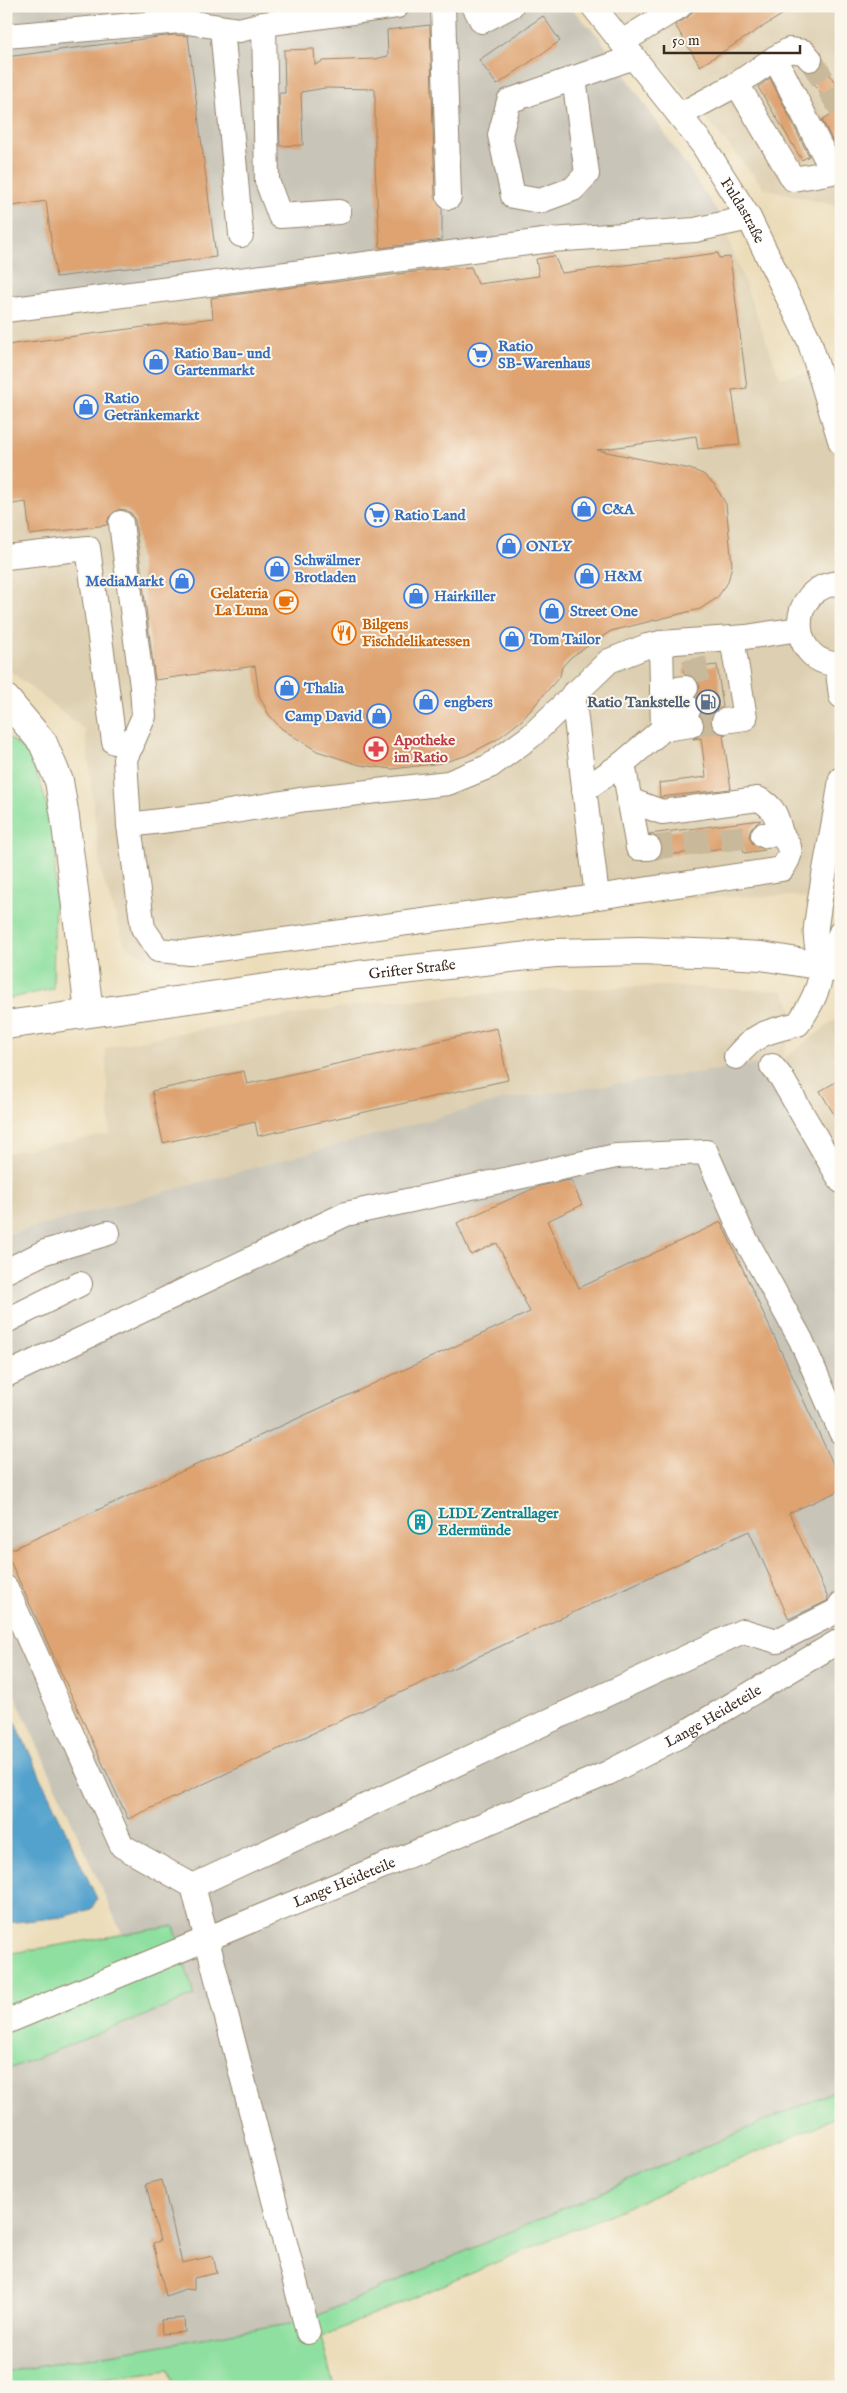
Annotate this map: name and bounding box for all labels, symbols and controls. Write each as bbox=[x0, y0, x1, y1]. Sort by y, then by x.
scale bar bbox=[664, 22, 801, 54]
text: 50 m bbox=[672, 31, 700, 50]
street label: Fuldastraße bbox=[716, 174, 769, 246]
place label: Ratio SB-Warenhaus bbox=[498, 337, 591, 373]
supermarket icon: Ratio SB-Warenhaus bbox=[467, 342, 493, 368]
place label: Ratio Bau- und Gartenmarkt bbox=[174, 344, 271, 380]
shop icon: Ratio Bau- und Gartenmarkt bbox=[143, 349, 169, 375]
place label: Ratio Getränkemarkt bbox=[104, 389, 200, 425]
shop icon: Ratio Getränkemarkt bbox=[73, 394, 99, 420]
shop icon: C&A bbox=[571, 496, 597, 522]
place label: C&A bbox=[602, 500, 635, 519]
supermarket icon: Ratio Land bbox=[364, 502, 390, 528]
place label: Ratio Land bbox=[394, 506, 466, 525]
shop icon: ONLY bbox=[496, 533, 522, 559]
place label: ONLY bbox=[526, 537, 573, 556]
place label: Schwälmer Brotladen bbox=[294, 551, 361, 587]
shop icon: Schwälmer Brotladen bbox=[264, 556, 290, 582]
shop icon: H&M bbox=[574, 563, 600, 589]
place label: H&M bbox=[604, 567, 642, 586]
shop icon: MediaMarkt bbox=[169, 568, 195, 594]
place label: MediaMarkt bbox=[85, 572, 165, 591]
shop icon: Hairkiller bbox=[403, 583, 429, 609]
place label: Gelateria La Luna bbox=[211, 584, 269, 620]
place label: Hairkiller bbox=[434, 587, 496, 606]
cafe icon: Gelateria La Luna bbox=[273, 589, 299, 615]
shop icon: Street One bbox=[539, 598, 565, 624]
place label: Street One bbox=[570, 602, 638, 621]
place label: Bilgens Fischdelikatessen bbox=[362, 615, 470, 651]
restaurant icon: Bilgens Fischdelikatessen bbox=[331, 620, 357, 646]
shop icon: Tom Tailor bbox=[499, 626, 525, 652]
place label: Tom Tailor bbox=[529, 630, 601, 649]
shop icon: Thalia bbox=[274, 675, 300, 701]
place label: Thalia bbox=[303, 679, 345, 698]
shop icon: engbers bbox=[413, 689, 439, 715]
fuel station icon: Ratio Tankstelle bbox=[695, 689, 721, 715]
place label: engbers bbox=[444, 693, 493, 712]
place label: Ratio Tankstelle bbox=[587, 693, 690, 712]
shop icon: Camp David bbox=[366, 703, 392, 729]
place label: Camp David bbox=[285, 707, 363, 726]
place label: Apotheke im Ratio bbox=[393, 731, 455, 767]
pharmacy icon: Apotheke im Ratio bbox=[363, 736, 389, 762]
street label: Grifter Straße bbox=[368, 955, 457, 983]
place label: LIDL Zentrallager Edermünde bbox=[438, 1504, 559, 1540]
building icon: LIDL Zentrallager Edermünde bbox=[407, 1509, 433, 1535]
street label: Lange Heideteile bbox=[661, 1680, 765, 1751]
street label: Lange Heideteile bbox=[290, 1852, 398, 1912]

